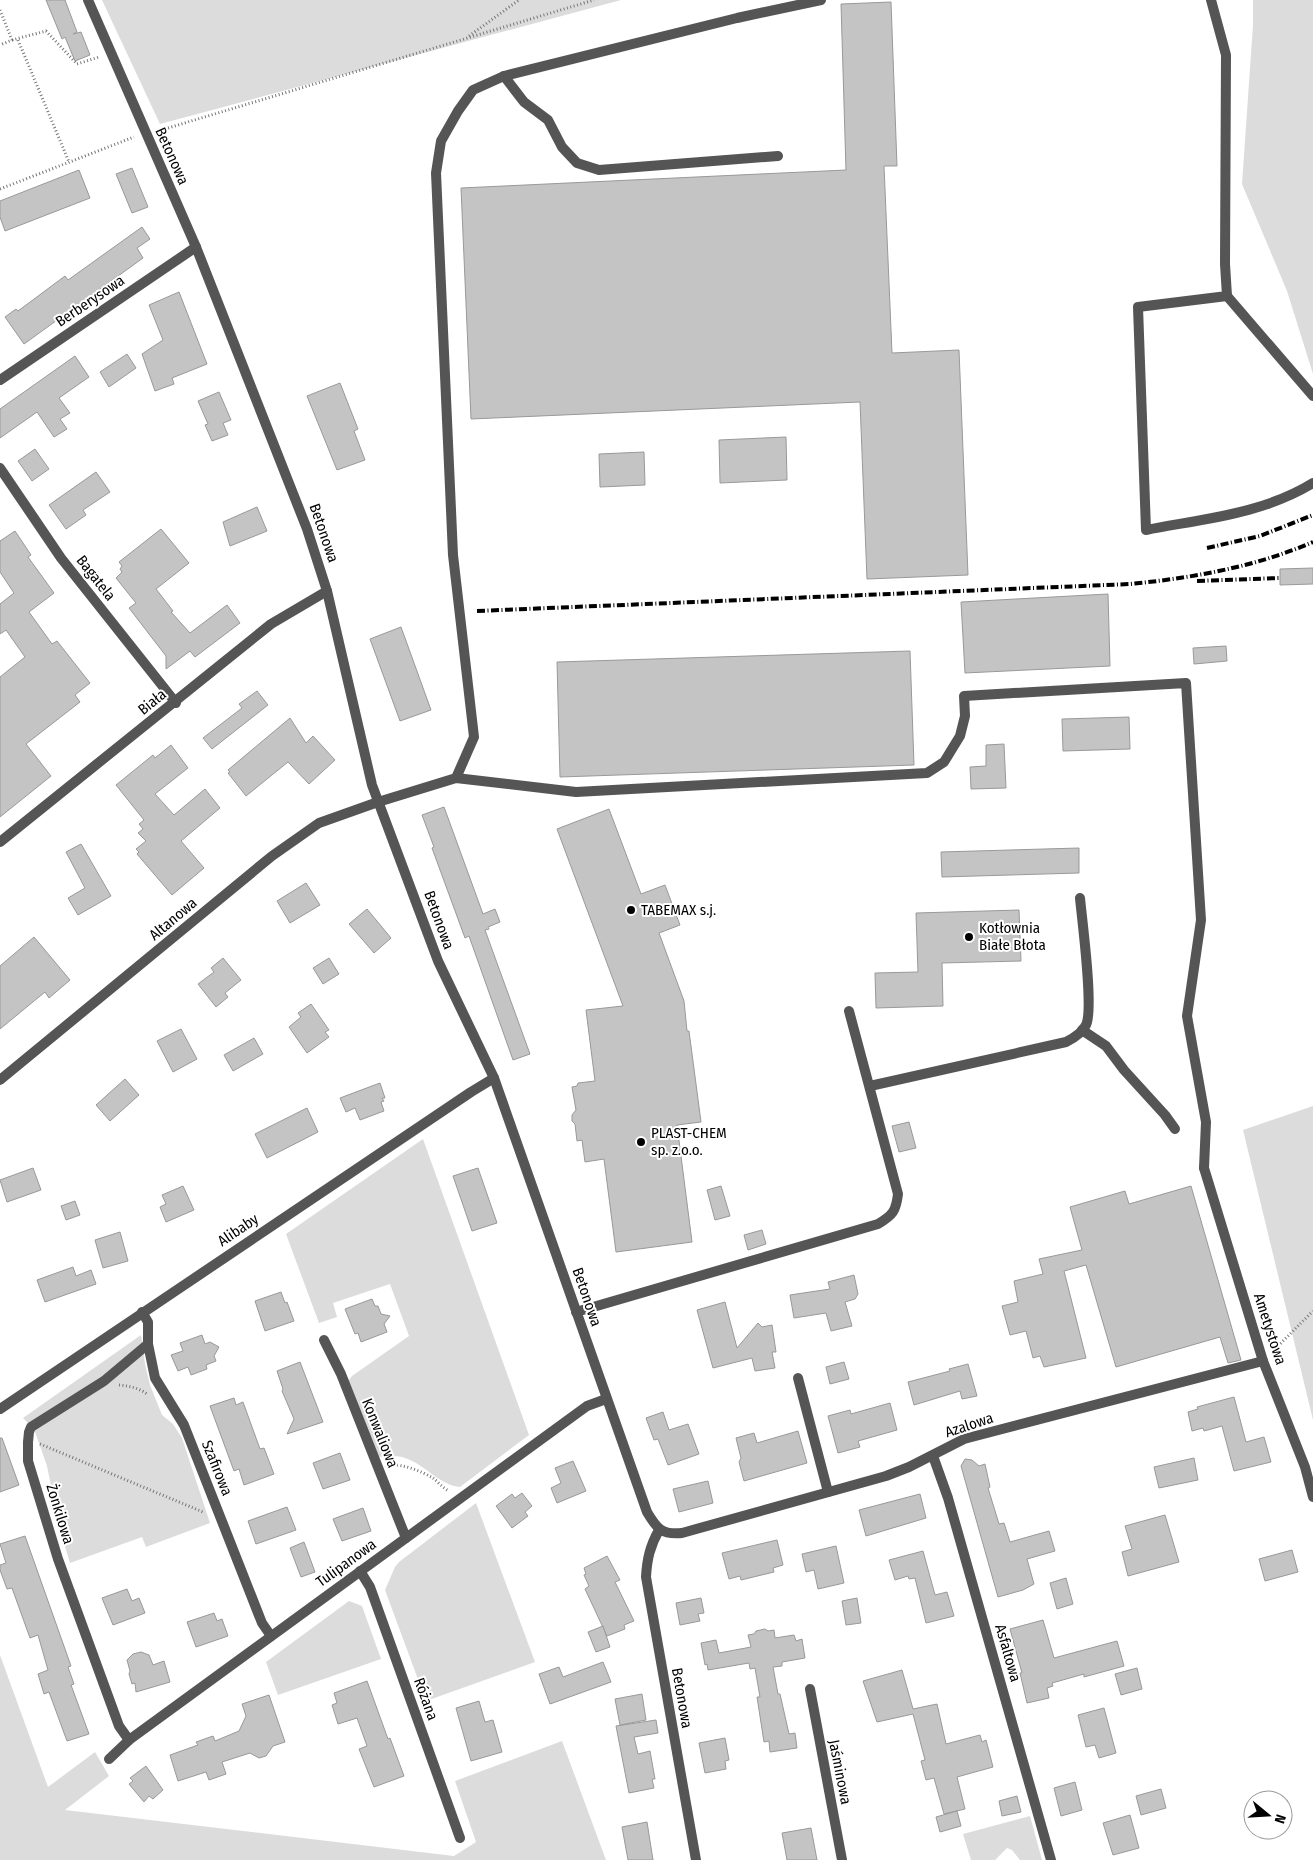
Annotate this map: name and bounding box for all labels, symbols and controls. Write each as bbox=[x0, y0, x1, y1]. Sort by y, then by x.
street label: Betonowa bbox=[151, 124, 193, 188]
street label: Berberysowa bbox=[52, 271, 128, 331]
street label: Betonowa bbox=[306, 501, 342, 565]
street label: Bagatela bbox=[73, 552, 119, 604]
street label: Biała bbox=[134, 685, 170, 719]
street label: Betonowa bbox=[420, 888, 458, 952]
street label: Altanowa bbox=[145, 894, 201, 944]
place label: TABEMAX s.j. bbox=[641, 901, 716, 919]
marker: TABEMAX s.j. bbox=[625, 904, 637, 916]
place label: Kotłownia Białe Błota bbox=[979, 919, 1046, 954]
marker: Kotłownia Białe Błota bbox=[963, 931, 975, 943]
place label: PLAST-CHEM sp. z.o.o. bbox=[651, 1124, 727, 1159]
marker: PLAST-CHEM sp. z.o.o. bbox=[635, 1136, 647, 1148]
street label: Alibaby bbox=[214, 1210, 262, 1250]
street label: Betonowa bbox=[569, 1265, 605, 1329]
street label: Ametystowa bbox=[1250, 1291, 1290, 1367]
street label: Konwaliowa bbox=[358, 1396, 402, 1470]
street label: Azalowa bbox=[943, 1409, 995, 1441]
street label: Szafirowa bbox=[198, 1438, 236, 1498]
street label: Żonkilowa bbox=[42, 1482, 78, 1546]
street label: Tulipanowa bbox=[312, 1535, 380, 1591]
street label: Asfaltowa bbox=[991, 1622, 1025, 1684]
street label: Betonowa bbox=[668, 1666, 696, 1730]
street label: Różana bbox=[410, 1675, 442, 1723]
street label: Jaśminowa bbox=[825, 1738, 855, 1806]
north arrow bbox=[1243, 1790, 1293, 1840]
text: N bbox=[1271, 1812, 1289, 1825]

